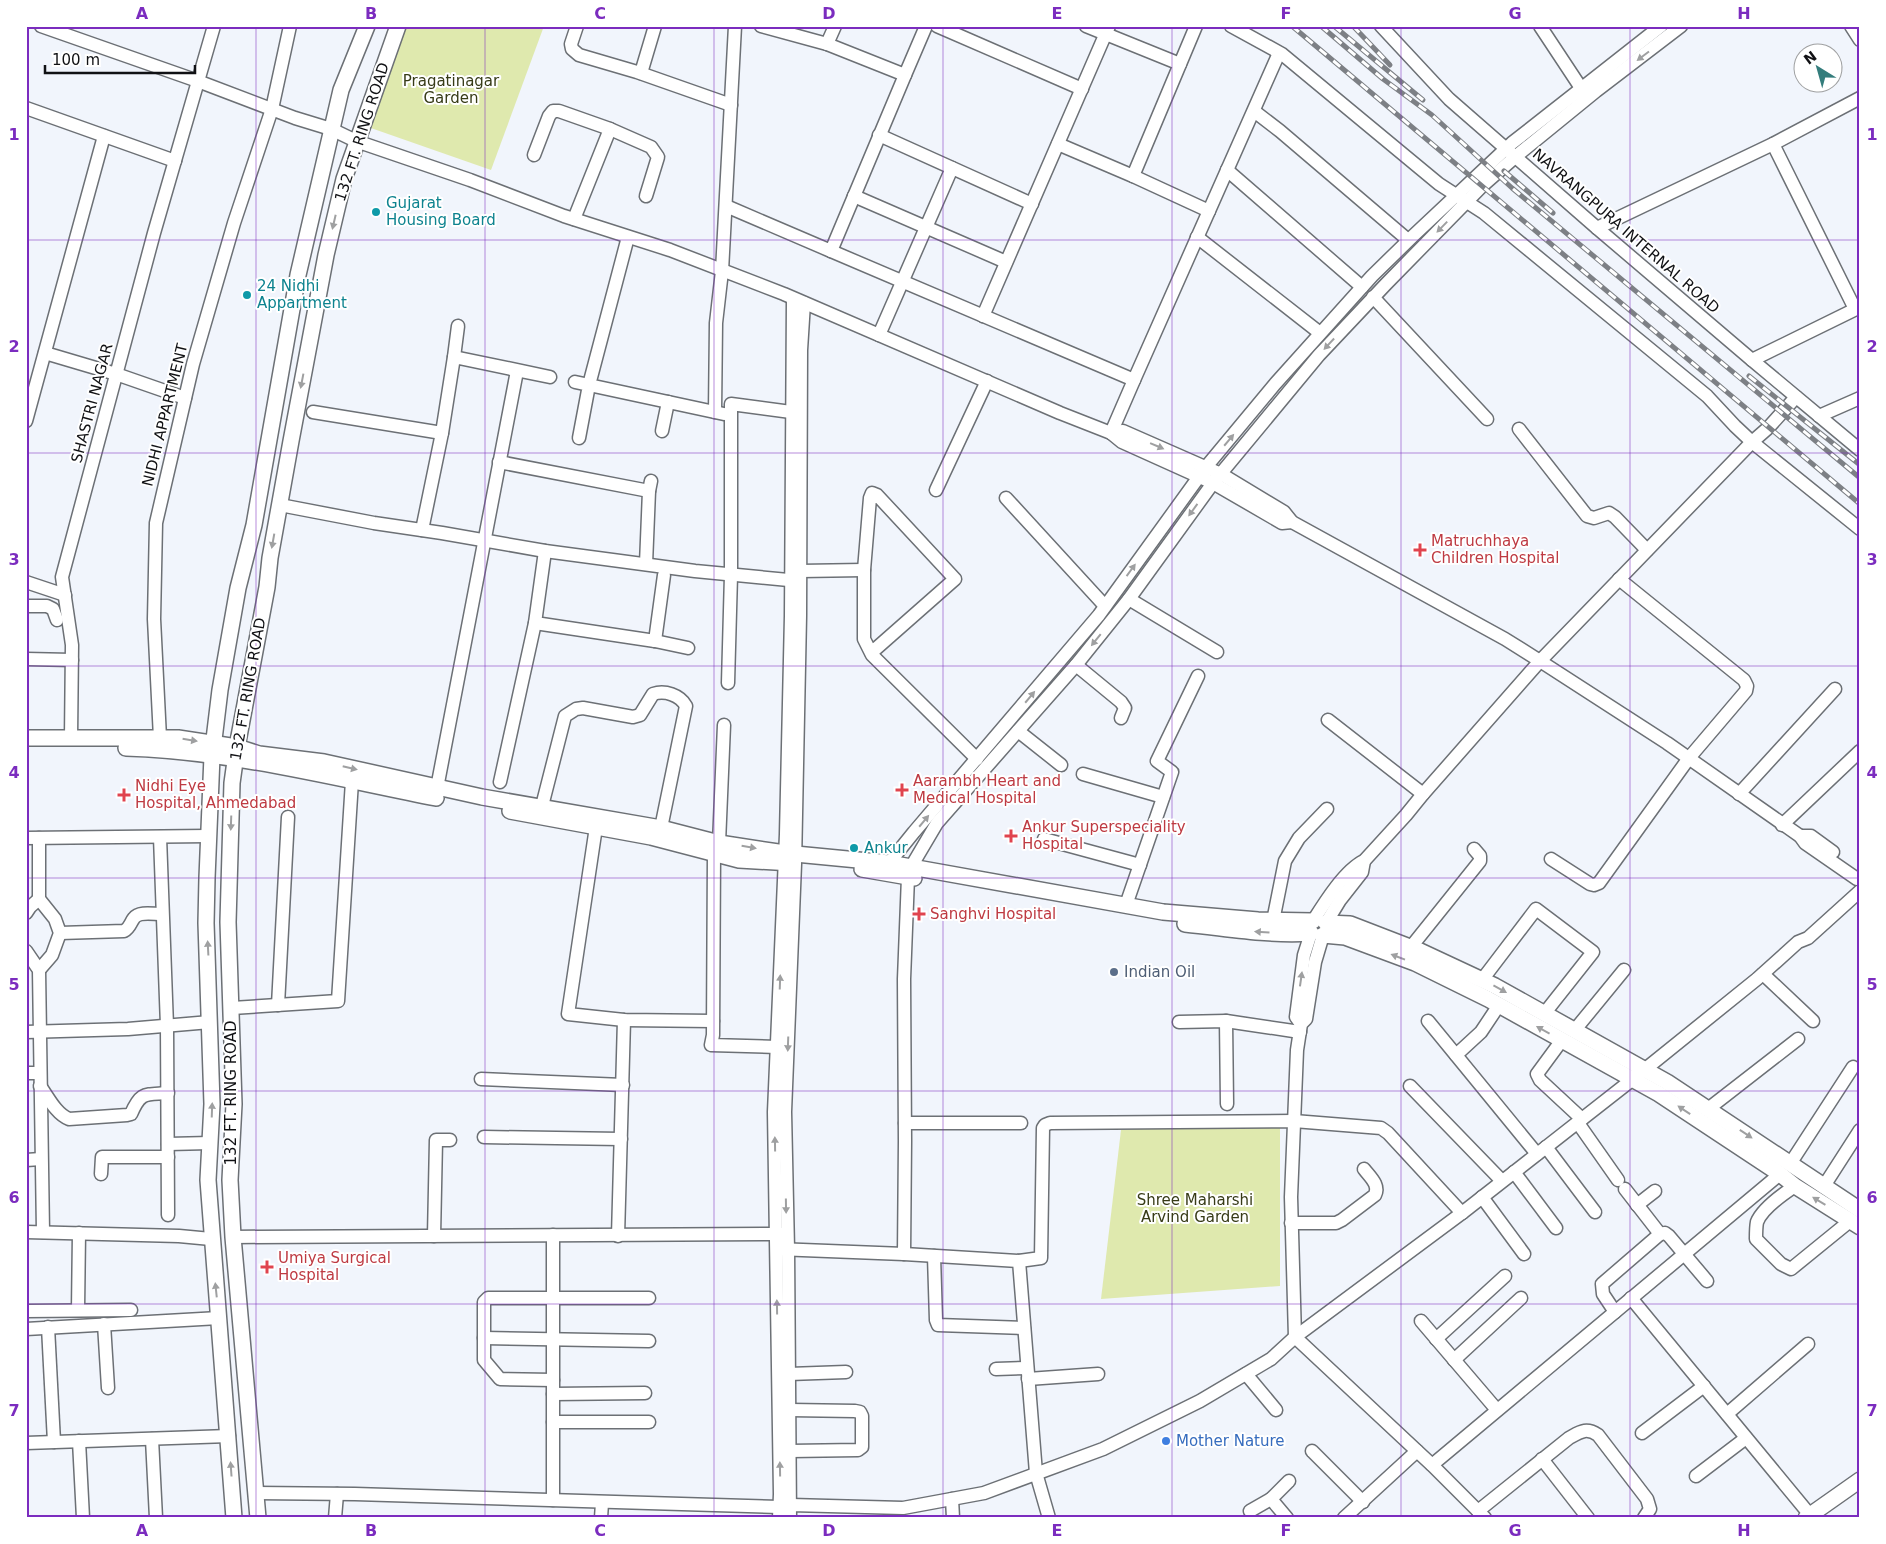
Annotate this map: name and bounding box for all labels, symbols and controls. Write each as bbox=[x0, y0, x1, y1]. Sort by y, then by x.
text: A bbox=[136, 4, 149, 23]
text: B bbox=[365, 4, 377, 23]
text: C bbox=[594, 4, 606, 23]
text: D bbox=[822, 4, 836, 23]
text: E bbox=[1052, 4, 1062, 23]
text: F bbox=[1281, 4, 1291, 23]
text: G bbox=[1508, 4, 1522, 23]
text: H bbox=[1737, 4, 1751, 23]
scale bar bbox=[45, 42, 195, 74]
north arrow bbox=[1794, 42, 1844, 92]
text: N bbox=[1801, 48, 1820, 68]
text: 100 m bbox=[52, 51, 100, 69]
one-way arrow bbox=[1636, 51, 1650, 61]
street label: 132 FT. RING ROAD bbox=[331, 60, 393, 204]
park label: Pragatinagar Garden bbox=[403, 72, 500, 107]
text: 1 bbox=[8, 125, 20, 144]
text: 1 bbox=[1866, 125, 1878, 144]
street label: NAVRANGPURA INTERNAL ROAD bbox=[1529, 145, 1723, 317]
place label: Gujarat Housing Board bbox=[386, 194, 496, 229]
marker: Gujarat Housing Board bbox=[370, 206, 382, 218]
one-way arrow bbox=[330, 215, 338, 230]
one-way arrow bbox=[1436, 221, 1448, 233]
place label: 24 Nidhi Appartment bbox=[257, 277, 347, 312]
marker: 24 Nidhi Appartment bbox=[241, 289, 253, 301]
text: 2 bbox=[8, 337, 20, 356]
one-way arrow bbox=[1323, 337, 1335, 349]
text: 2 bbox=[1866, 337, 1878, 356]
street label: SHASTRI NAGAR bbox=[67, 341, 117, 465]
street label: NIDHI APPARTMENT bbox=[139, 341, 192, 488]
one-way arrow bbox=[297, 374, 305, 390]
one-way arrow bbox=[1223, 434, 1234, 447]
one-way arrow bbox=[1150, 442, 1164, 450]
one-way arrow bbox=[1188, 503, 1198, 517]
place label: Matruchhaya Children Hospital bbox=[1431, 532, 1559, 567]
one-way arrow bbox=[269, 534, 277, 550]
marker: Matruchhaya Children Hospital bbox=[1413, 543, 1427, 557]
text: 3 bbox=[8, 550, 20, 569]
text: 3 bbox=[1866, 550, 1878, 569]
one-way arrow bbox=[1126, 563, 1136, 577]
street label: 132 FT. RING ROAD bbox=[227, 616, 269, 762]
one-way arrow bbox=[1090, 633, 1101, 646]
one-way arrow bbox=[1025, 691, 1036, 704]
one-way arrow bbox=[182, 736, 198, 744]
text: 4 bbox=[8, 763, 20, 782]
text: 4 bbox=[1866, 763, 1878, 782]
one-way arrow bbox=[342, 764, 357, 772]
place label: Aarambh Heart and Medical Hospital bbox=[913, 772, 1061, 807]
place label: Nidhi Eye Hospital, Ahmedabad bbox=[135, 777, 296, 812]
marker: Aarambh Heart and Medical Hospital bbox=[895, 783, 909, 797]
marker: Nidhi Eye Hospital, Ahmedabad bbox=[117, 788, 131, 802]
one-way arrow bbox=[919, 814, 930, 827]
one-way arrow bbox=[226, 815, 234, 831]
place label: Ankur Superspeciality Hospital bbox=[1022, 818, 1186, 853]
marker: Ankur Superspeciality Hospital bbox=[1004, 829, 1018, 843]
place label: Ankur bbox=[864, 839, 909, 857]
marker: Ankur bbox=[848, 842, 860, 854]
one-way arrow bbox=[742, 844, 758, 852]
place label: Sanghvi Hospital bbox=[930, 905, 1056, 923]
marker: Sanghvi Hospital bbox=[912, 907, 926, 921]
one-way arrow bbox=[1254, 928, 1270, 936]
one-way arrow bbox=[203, 939, 211, 955]
one-way arrow bbox=[1390, 953, 1405, 961]
place label: Indian Oil bbox=[1124, 963, 1195, 981]
marker: Indian Oil bbox=[1108, 966, 1120, 978]
one-way arrow bbox=[1297, 971, 1305, 987]
one-way arrow bbox=[776, 973, 784, 989]
text: 5 bbox=[8, 975, 20, 994]
text: 5 bbox=[1866, 975, 1878, 994]
one-way arrow bbox=[1494, 985, 1507, 994]
street label: 132 FT. RING ROAD bbox=[222, 1021, 240, 1165]
one-way arrow bbox=[1536, 1025, 1550, 1034]
one-way arrow bbox=[783, 1036, 791, 1052]
one-way arrow bbox=[208, 1102, 216, 1118]
one-way arrow bbox=[1677, 1105, 1691, 1115]
one-way arrow bbox=[1739, 1129, 1752, 1139]
one-way arrow bbox=[771, 1136, 779, 1152]
text: 6 bbox=[8, 1188, 20, 1207]
text: 6 bbox=[1866, 1188, 1878, 1207]
park label: Shree Maharshi Arvind Garden bbox=[1137, 1191, 1253, 1226]
one-way arrow bbox=[1812, 1196, 1825, 1205]
one-way arrow bbox=[782, 1199, 790, 1215]
place label: Umiya Surgical Hospital bbox=[278, 1249, 391, 1284]
marker: Umiya Surgical Hospital bbox=[260, 1260, 274, 1274]
one-way arrow bbox=[212, 1281, 220, 1297]
one-way arrow bbox=[773, 1298, 781, 1314]
text: 7 bbox=[8, 1401, 20, 1420]
text: 7 bbox=[1866, 1401, 1878, 1420]
place label: Mother Nature bbox=[1176, 1432, 1285, 1450]
marker: Mother Nature bbox=[1160, 1435, 1172, 1447]
one-way arrow bbox=[227, 1461, 235, 1477]
one-way arrow bbox=[776, 1461, 784, 1477]
text: A bbox=[136, 1521, 149, 1540]
text: B bbox=[365, 1521, 377, 1540]
text: C bbox=[594, 1521, 606, 1540]
text: D bbox=[822, 1521, 836, 1540]
text: E bbox=[1052, 1521, 1062, 1540]
text: F bbox=[1281, 1521, 1291, 1540]
text: G bbox=[1508, 1521, 1522, 1540]
text: H bbox=[1737, 1521, 1751, 1540]

